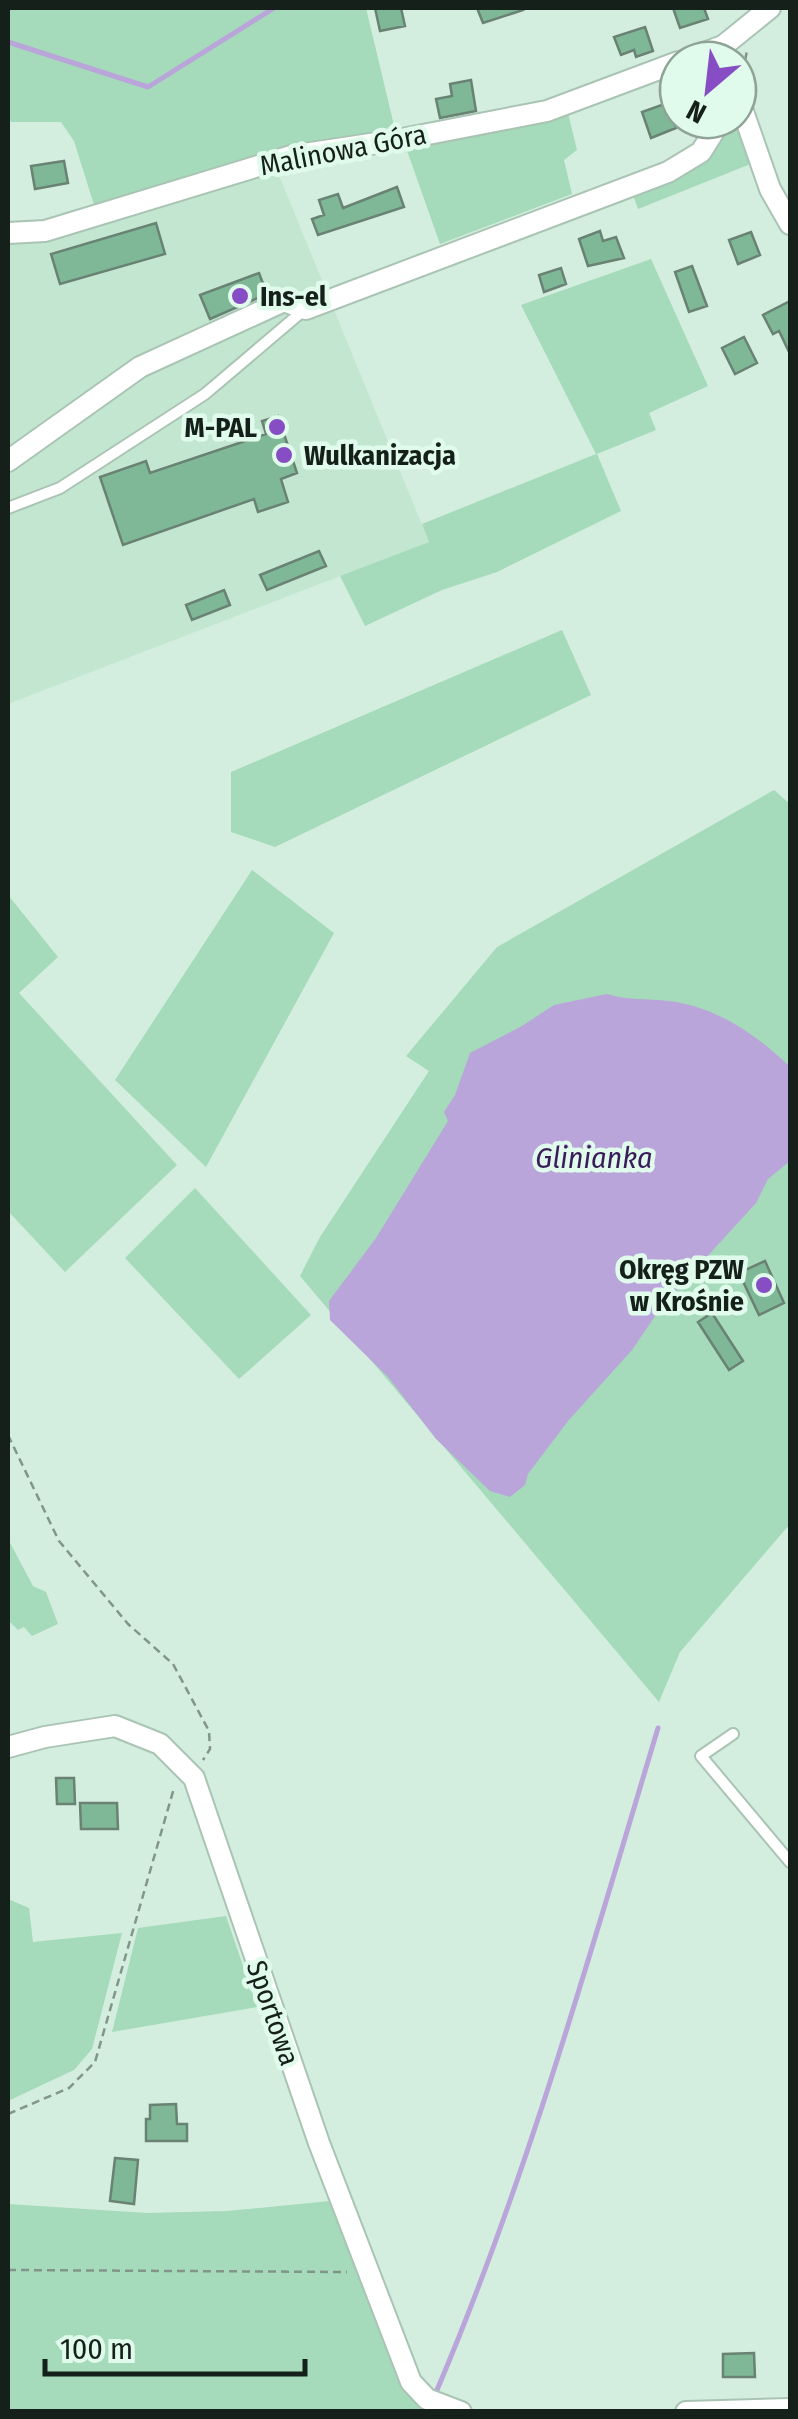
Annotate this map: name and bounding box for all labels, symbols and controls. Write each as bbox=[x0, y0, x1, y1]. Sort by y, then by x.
north arrow bbox=[658, 40, 758, 140]
text: N bbox=[681, 93, 712, 130]
street label: Malinowa Góra bbox=[257, 118, 429, 182]
place label: Ins-el bbox=[260, 280, 327, 313]
marker: Ins-el bbox=[229, 285, 251, 307]
place label: M-PAL bbox=[185, 411, 257, 444]
marker: M-PAL bbox=[266, 416, 288, 438]
place label: Wulkanizacja bbox=[304, 439, 456, 472]
marker: Wulkanizacja bbox=[273, 444, 295, 466]
water label: Glinianka bbox=[535, 1140, 653, 1176]
place label: Okręg PZW w Krośnie bbox=[619, 1253, 744, 1318]
marker: Okręg PZW w Krośnie bbox=[753, 1274, 775, 1296]
street label: Sportowa bbox=[240, 1956, 306, 2070]
scale bar bbox=[45, 2314, 305, 2376]
text: 100 m bbox=[60, 2331, 133, 2367]

